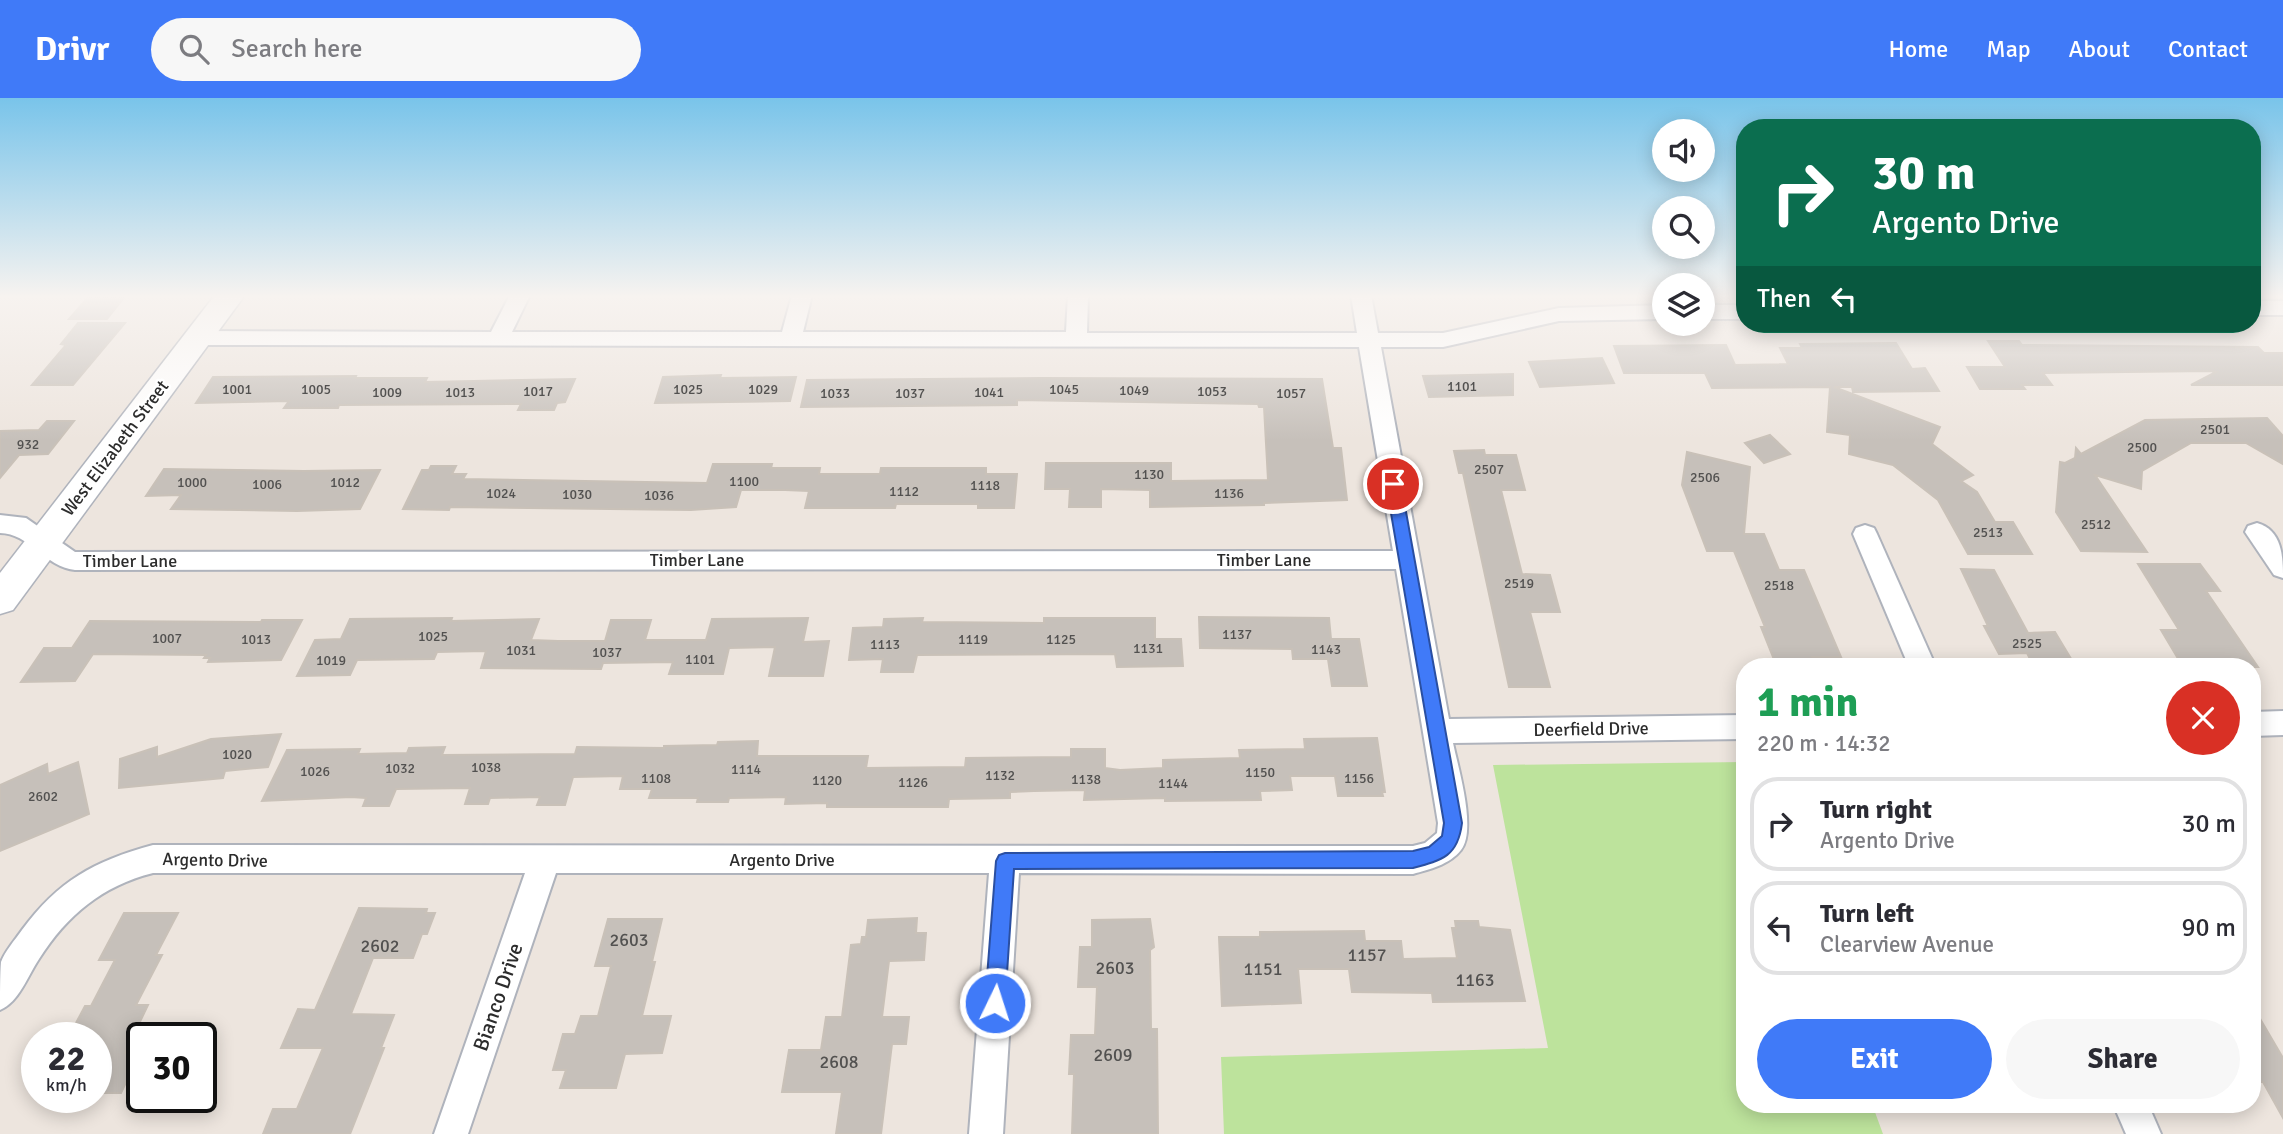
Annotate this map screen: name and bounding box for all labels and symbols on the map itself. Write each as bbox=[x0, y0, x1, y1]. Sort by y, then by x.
street label: West Elizabeth Street bbox=[57, 376, 173, 520]
house number: 1101 bbox=[1447, 378, 1477, 395]
house number: 1001 bbox=[222, 381, 252, 398]
house number: 1005 bbox=[301, 381, 331, 398]
house number: 1025 bbox=[673, 381, 703, 398]
house number: 1029 bbox=[748, 381, 778, 398]
house number: 1045 bbox=[1049, 381, 1079, 398]
house number: 1049 bbox=[1119, 382, 1149, 399]
house number: 1017 bbox=[523, 383, 553, 400]
house number: 1053 bbox=[1197, 383, 1227, 400]
house number: 1009 bbox=[372, 384, 402, 401]
house number: 1013 bbox=[445, 384, 475, 401]
house number: 1041 bbox=[974, 384, 1004, 401]
house number: 1033 bbox=[820, 385, 850, 402]
house number: 1037 bbox=[895, 385, 925, 402]
house number: 1057 bbox=[1276, 385, 1306, 402]
house number: 2501 bbox=[2200, 421, 2230, 438]
house number: 932 bbox=[17, 436, 39, 453]
house number: 2500 bbox=[2127, 439, 2157, 456]
pin bbox=[1363, 454, 1423, 514]
house number: 2507 bbox=[1474, 461, 1504, 478]
house number: 1130 bbox=[1134, 466, 1164, 483]
house number: 2506 bbox=[1690, 469, 1720, 486]
house number: 1100 bbox=[729, 473, 759, 490]
house number: 1000 bbox=[177, 474, 207, 491]
house number: 1012 bbox=[330, 474, 360, 491]
house number: 1006 bbox=[252, 476, 282, 493]
house number: 1118 bbox=[970, 477, 1000, 494]
house number: 1112 bbox=[889, 483, 919, 500]
house number: 1024 bbox=[486, 485, 517, 502]
house number: 1136 bbox=[1214, 485, 1244, 502]
house number: 1030 bbox=[562, 486, 592, 503]
house number: 1036 bbox=[644, 487, 674, 504]
house number: 2512 bbox=[2081, 516, 2111, 533]
house number: 2513 bbox=[1973, 524, 2003, 541]
street label: Timber Lane bbox=[650, 549, 744, 571]
street label: Timber Lane bbox=[1217, 549, 1311, 571]
street label: Timber Lane bbox=[83, 550, 177, 572]
house number: 2519 bbox=[1504, 575, 1534, 592]
house number: 2518 bbox=[1764, 577, 1794, 594]
house number: 1137 bbox=[1222, 626, 1252, 643]
house number: 1025 bbox=[418, 628, 448, 645]
house number: 1007 bbox=[152, 630, 182, 647]
house number: 1013 bbox=[241, 631, 271, 648]
house number: 1119 bbox=[958, 631, 988, 648]
house number: 1125 bbox=[1046, 631, 1076, 648]
house number: 2525 bbox=[2012, 635, 2042, 652]
house number: 1113 bbox=[870, 636, 900, 653]
house number: 1131 bbox=[1133, 640, 1163, 657]
house number: 1143 bbox=[1311, 641, 1341, 658]
house number: 1031 bbox=[506, 642, 536, 659]
house number: 1037 bbox=[592, 644, 622, 661]
house number: 1101 bbox=[685, 651, 715, 668]
house number: 1019 bbox=[316, 652, 346, 669]
street label: Deerfield Drive bbox=[1533, 717, 1649, 741]
house number: 1020 bbox=[222, 746, 252, 763]
house number: 1038 bbox=[471, 759, 501, 776]
house number: 1032 bbox=[385, 760, 415, 777]
house number: 1114 bbox=[731, 761, 762, 778]
house number: 1026 bbox=[300, 763, 330, 780]
house number: 1150 bbox=[1245, 764, 1275, 781]
house number: 1132 bbox=[985, 767, 1015, 784]
house number: 1108 bbox=[641, 770, 671, 787]
house number: 1156 bbox=[1344, 770, 1374, 787]
house number: 1138 bbox=[1071, 771, 1101, 788]
house number: 1120 bbox=[812, 772, 842, 789]
house number: 1126 bbox=[898, 774, 928, 791]
house number: 1144 bbox=[1158, 775, 1189, 792]
house number: 2602 bbox=[28, 788, 58, 805]
street label: Argento Drive bbox=[162, 848, 268, 872]
street label: Argento Drive bbox=[729, 849, 835, 871]
house number: 2603 bbox=[610, 929, 648, 951]
house number: 2602 bbox=[361, 935, 399, 957]
street label: Bianco Drive bbox=[467, 939, 529, 1055]
house number: 1157 bbox=[1348, 944, 1386, 966]
house number: 2603 bbox=[1096, 957, 1134, 979]
house number: 1151 bbox=[1244, 958, 1282, 980]
position arrow bbox=[958, 966, 1032, 1040]
house number: 1163 bbox=[1456, 969, 1494, 991]
speed limit sign: 30 bbox=[126, 1022, 217, 1113]
house number: 2609 bbox=[1094, 1044, 1132, 1066]
house number: 2608 bbox=[820, 1051, 858, 1073]

